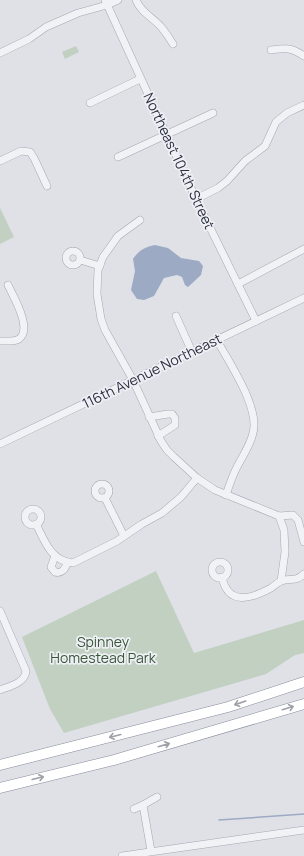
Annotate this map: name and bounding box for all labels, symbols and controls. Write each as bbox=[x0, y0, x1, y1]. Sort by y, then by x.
street label: Northeast 104th Street bbox=[139, 89, 220, 232]
street label: 116th Avenue Northeast bbox=[79, 328, 225, 413]
park label: Spinney Homestead Park bbox=[50, 632, 157, 667]
one-way arrow bbox=[234, 700, 247, 707]
one-way arrow bbox=[282, 704, 295, 711]
one-way arrow bbox=[108, 732, 121, 740]
one-way arrow bbox=[157, 741, 170, 748]
one-way arrow bbox=[31, 774, 44, 782]

